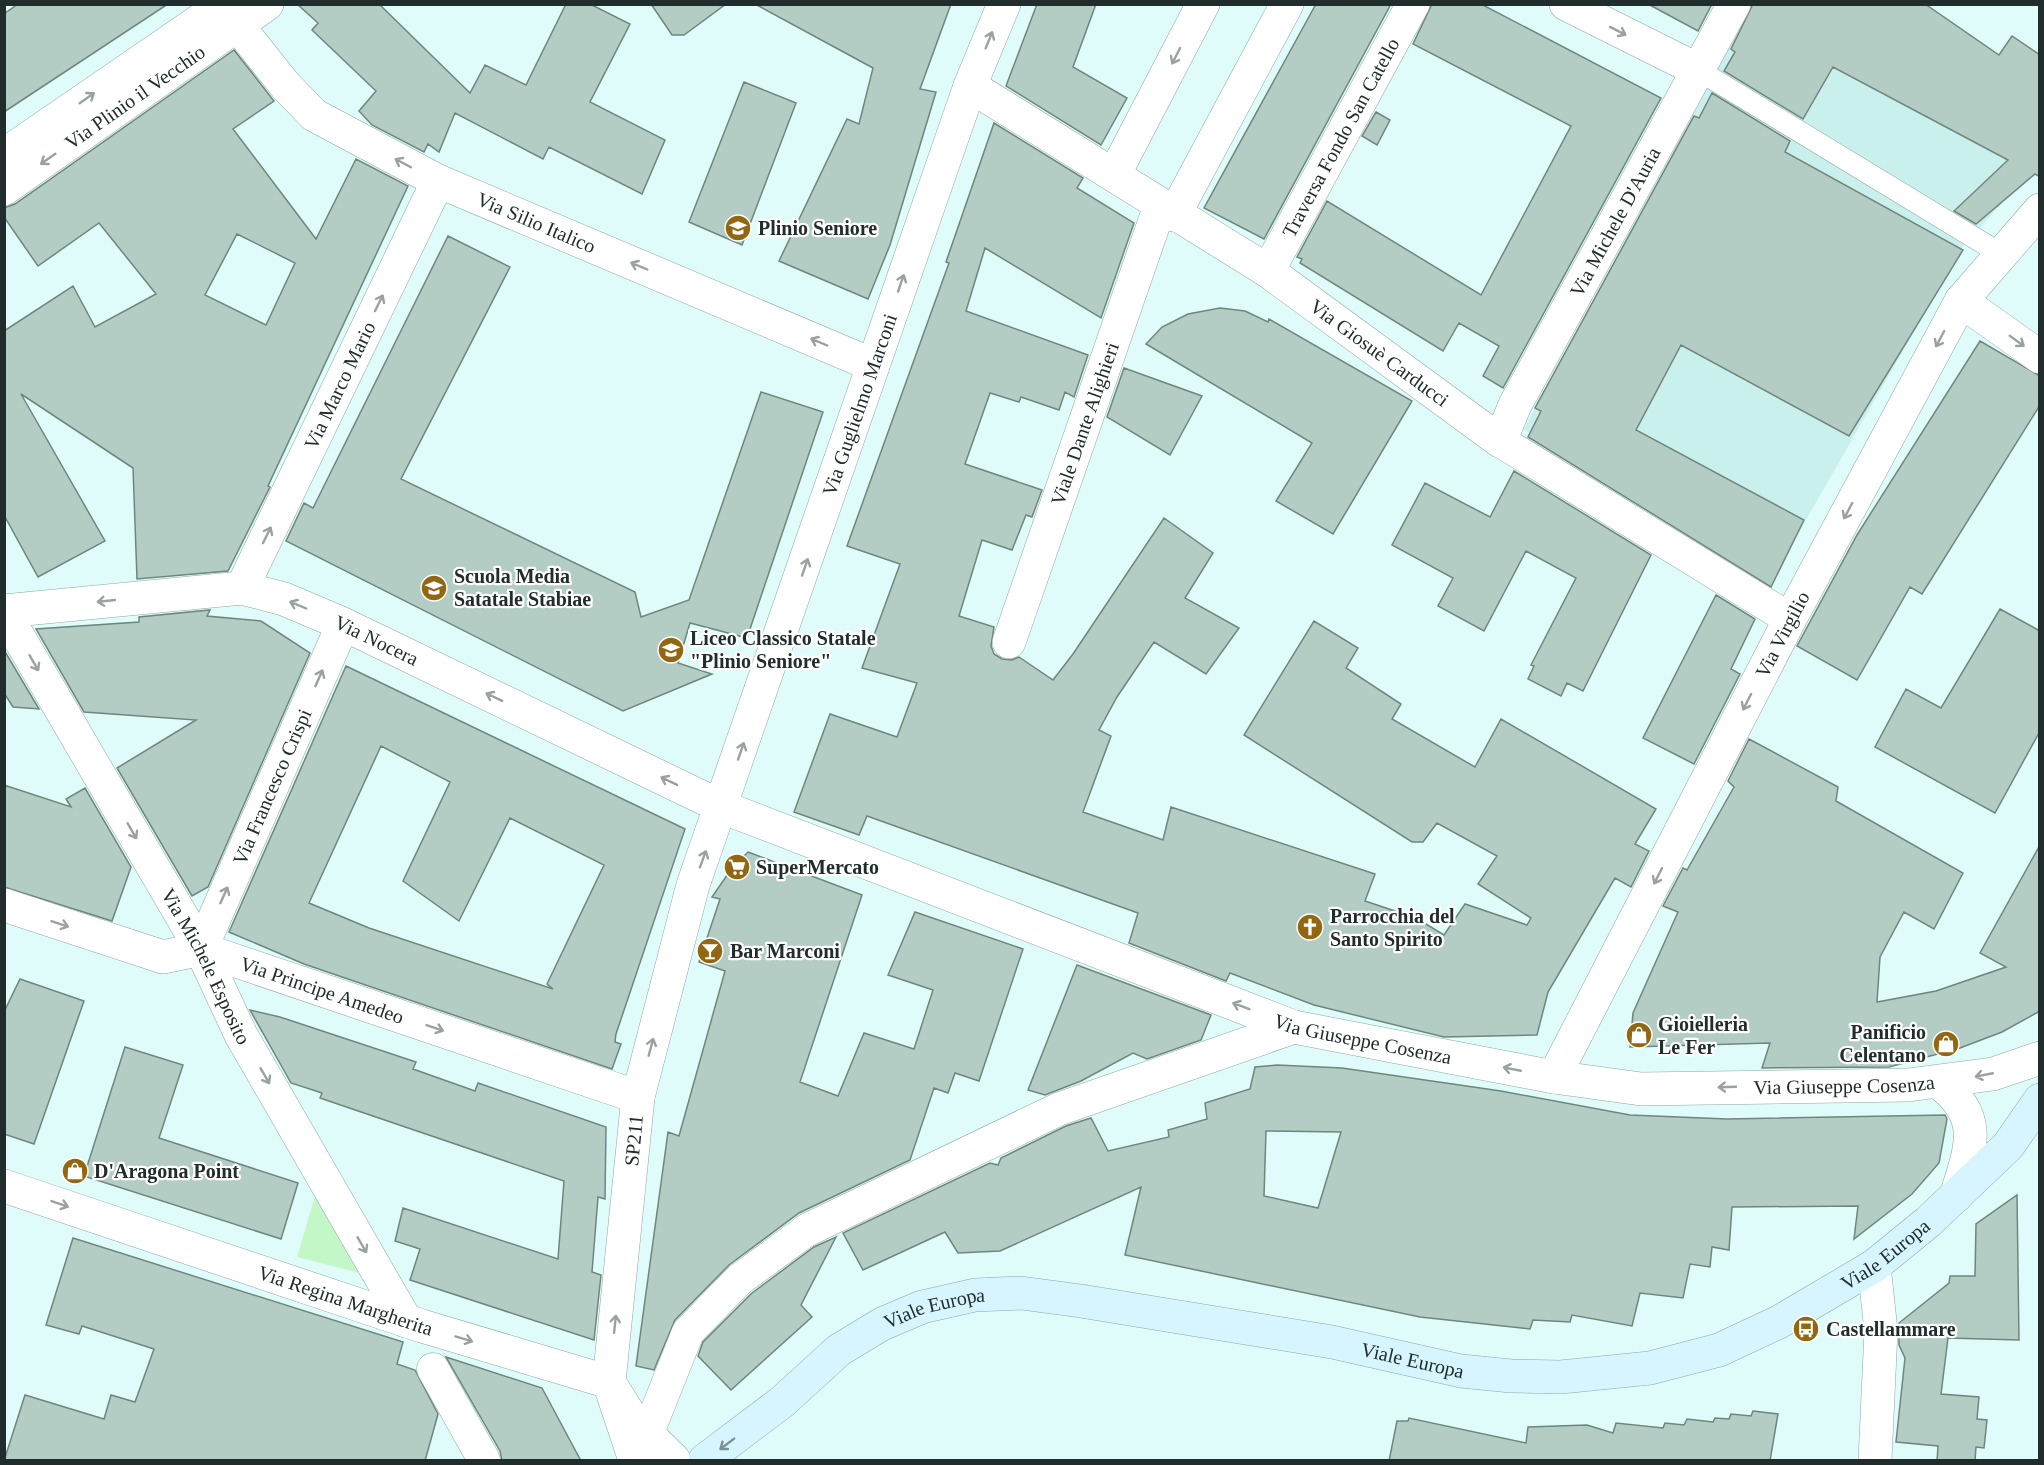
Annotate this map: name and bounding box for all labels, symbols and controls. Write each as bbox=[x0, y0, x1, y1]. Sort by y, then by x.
one-way arrow bbox=[1608, 25, 1626, 37]
one-way arrow bbox=[984, 32, 995, 50]
street label: Traversa Fondo San Catello bbox=[1278, 34, 1403, 241]
street label: Via Plinio il Vecchio bbox=[61, 40, 209, 154]
one-way arrow bbox=[1170, 47, 1181, 65]
one-way arrow bbox=[78, 92, 95, 104]
street label: Via Michele D'Auria bbox=[1565, 143, 1665, 300]
one-way arrow bbox=[40, 153, 56, 165]
one-way arrow bbox=[395, 157, 412, 169]
street label: Via Silio Italico bbox=[474, 188, 599, 257]
school or university icon: Plinio Seniore bbox=[723, 213, 753, 243]
place label: Plinio Seniore bbox=[758, 217, 877, 239]
one-way arrow bbox=[630, 260, 648, 271]
one-way arrow bbox=[897, 274, 908, 293]
one-way arrow bbox=[374, 294, 385, 312]
street label: Via Giosuè Carducci bbox=[1306, 295, 1454, 411]
street label: Via Guglielmo Marconi bbox=[818, 310, 901, 499]
street label: Via Marco Mario bbox=[300, 318, 380, 453]
one-way arrow bbox=[1934, 330, 1945, 348]
one-way arrow bbox=[2009, 335, 2025, 347]
one-way arrow bbox=[810, 336, 828, 347]
street label: Viale Dante Alighieri bbox=[1046, 339, 1123, 508]
one-way arrow bbox=[1842, 502, 1854, 519]
one-way arrow bbox=[261, 527, 273, 544]
one-way arrow bbox=[801, 558, 812, 577]
place label: Scuola Media Satatale Stabiae bbox=[454, 565, 591, 610]
school or university icon: Scuola Media Satatale Stabiae bbox=[419, 573, 449, 603]
street label: Via Virgilio bbox=[1751, 588, 1814, 681]
one-way arrow bbox=[97, 596, 117, 607]
one-way arrow bbox=[289, 599, 308, 610]
street label: Via Nocera bbox=[331, 611, 422, 670]
place label: Liceo Classico Statale "Plinio Seniore" bbox=[690, 627, 876, 672]
school or university icon: Liceo Classico Statale "Plinio Seniore" bbox=[656, 635, 686, 665]
one-way arrow bbox=[28, 654, 40, 671]
one-way arrow bbox=[314, 669, 325, 688]
one-way arrow bbox=[485, 690, 503, 702]
one-way arrow bbox=[1741, 693, 1752, 711]
street label: Via Francesco Crispi bbox=[228, 705, 316, 868]
one-way arrow bbox=[737, 742, 748, 761]
one-way arrow bbox=[661, 775, 679, 787]
one-way arrow bbox=[127, 822, 139, 839]
one-way arrow bbox=[698, 851, 709, 869]
supermarket icon: SuperMercato bbox=[722, 852, 752, 882]
place label: SuperMercato bbox=[756, 856, 879, 879]
one-way arrow bbox=[1652, 866, 1663, 884]
street label: Via Michele Esposito bbox=[157, 884, 255, 1048]
one-way arrow bbox=[219, 887, 230, 905]
place label: Parrocchia del Santo Spirito bbox=[1330, 905, 1455, 951]
church icon: Parrocchia del Santo Spirito bbox=[1295, 912, 1325, 942]
one-way arrow bbox=[50, 919, 69, 930]
bar icon: Bar Marconi bbox=[695, 936, 725, 966]
place label: Bar Marconi bbox=[730, 940, 840, 962]
street label: Via Principe Amedeo bbox=[238, 952, 407, 1028]
one-way arrow bbox=[1232, 1000, 1251, 1011]
street label: Via Giuseppe Cosenza bbox=[1271, 1009, 1454, 1068]
place label: Gioielleria Le Fer bbox=[1658, 1013, 1748, 1058]
shop icon: Gioielleria Le Fer bbox=[1624, 1020, 1654, 1050]
place label: Panificio Celentano bbox=[1839, 1021, 1926, 1066]
one-way arrow bbox=[425, 1024, 444, 1035]
shop icon: Panificio Celentano bbox=[1931, 1029, 1961, 1059]
one-way arrow bbox=[645, 1038, 657, 1057]
one-way arrow bbox=[1503, 1063, 1523, 1074]
one-way arrow bbox=[259, 1067, 271, 1084]
one-way arrow bbox=[1974, 1070, 1994, 1081]
street label: Via Giuseppe Cosenza bbox=[1753, 1071, 1936, 1098]
one-way arrow bbox=[1717, 1081, 1737, 1092]
street label: SP211 bbox=[620, 1114, 647, 1167]
shop icon: D'Aragona Point bbox=[60, 1156, 90, 1186]
place label: D'Aragona Point bbox=[94, 1160, 239, 1183]
one-way arrow bbox=[50, 1200, 69, 1211]
street label: Viale Europa bbox=[1837, 1214, 1934, 1294]
one-way arrow bbox=[357, 1236, 369, 1253]
street label: Via Regina Margherita bbox=[255, 1261, 435, 1340]
street label: Viale Europa bbox=[880, 1284, 985, 1333]
one-way arrow bbox=[610, 1314, 621, 1334]
bus stop icon: Castellammare bbox=[1791, 1314, 1821, 1344]
place label: Castellammare bbox=[1826, 1318, 1956, 1340]
one-way arrow bbox=[454, 1334, 473, 1345]
street label: Viale Europa bbox=[1359, 1338, 1466, 1382]
one-way arrow bbox=[719, 1437, 735, 1450]

